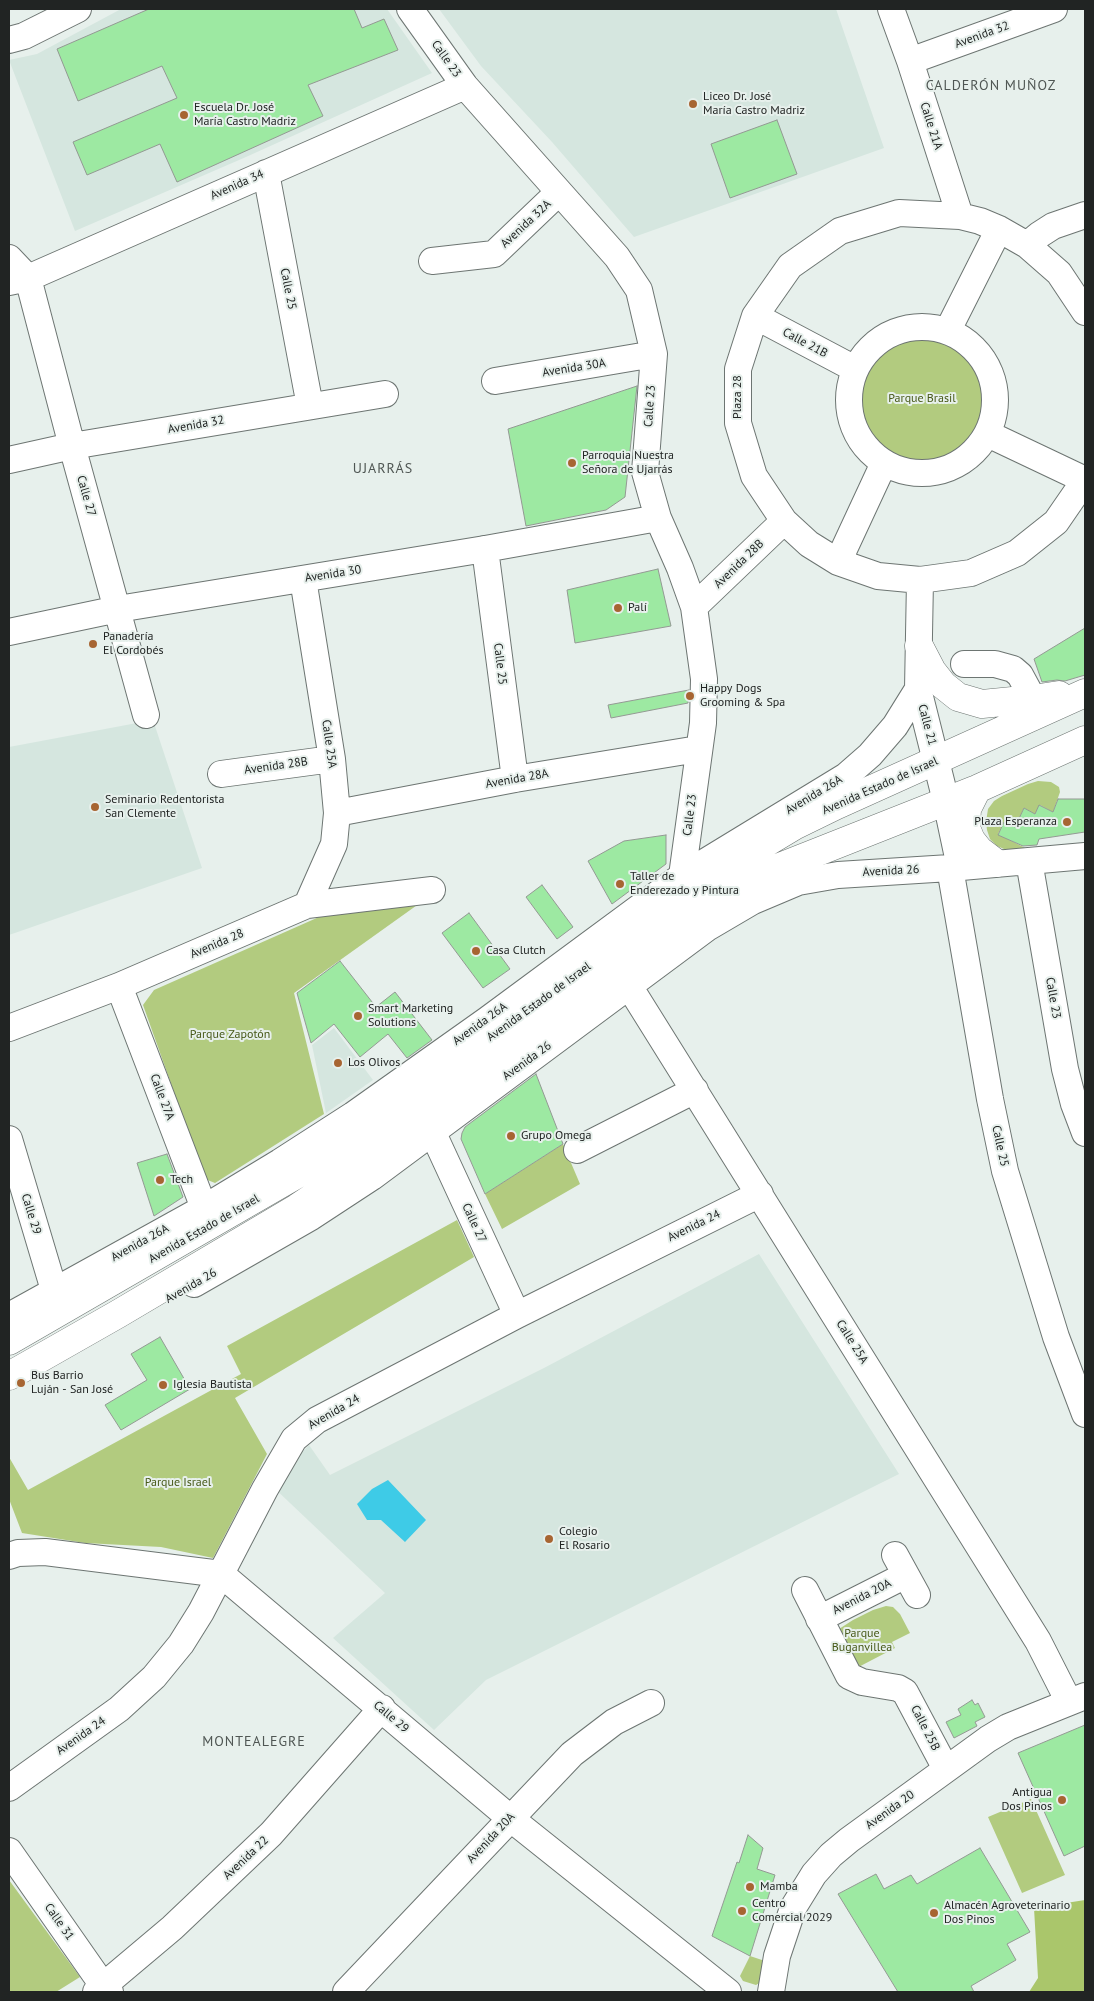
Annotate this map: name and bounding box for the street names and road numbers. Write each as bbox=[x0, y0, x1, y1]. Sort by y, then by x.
street label: Avenida 32 bbox=[953, 19, 1011, 51]
street label: Calle 23 bbox=[428, 38, 464, 80]
street label: Calle 21A bbox=[917, 100, 945, 152]
street label: Avenida 34 bbox=[208, 167, 266, 203]
street label: Avenida 32A bbox=[498, 197, 554, 251]
street label: Calle 25 bbox=[277, 267, 299, 311]
street label: Calle 21B bbox=[780, 325, 830, 361]
street label: Avenida 30A bbox=[541, 356, 607, 380]
street label: Plaza 28 bbox=[731, 375, 745, 419]
street label: Calle 23 bbox=[641, 385, 659, 427]
street label: Avenida 32 bbox=[167, 413, 225, 437]
street label: Calle 27 bbox=[73, 474, 99, 518]
street label: Avenida 28B bbox=[711, 537, 767, 591]
street label: Avenida 30 bbox=[304, 562, 362, 586]
street label: Calle 25 bbox=[490, 642, 510, 686]
street label: Calle 21 bbox=[915, 703, 939, 747]
street label: Calle 25A bbox=[318, 719, 340, 769]
street label: Avenida 28B bbox=[243, 754, 309, 778]
street label: Avenida Estado de Israel bbox=[820, 754, 940, 818]
street label: Avenida 28A bbox=[484, 766, 550, 792]
street label: Avenida 26A bbox=[783, 772, 845, 818]
street label: Calle 23 bbox=[680, 793, 700, 837]
street label: Avenida 26 bbox=[862, 862, 920, 880]
street label: Avenida 28 bbox=[188, 926, 246, 962]
street label: Avenida Estado de Israel bbox=[484, 959, 594, 1045]
street label: Calle 23 bbox=[1042, 976, 1064, 1020]
street label: Avenida 26A bbox=[450, 999, 510, 1049]
street label: Avenida 26 bbox=[500, 1038, 554, 1084]
street label: Calle 27A bbox=[147, 1072, 177, 1122]
street label: Calle 25 bbox=[989, 1124, 1011, 1168]
street label: Avenida Estado de Israel bbox=[146, 1191, 262, 1267]
street label: Calle 29 bbox=[18, 1192, 44, 1236]
street label: Calle 27 bbox=[459, 1201, 489, 1245]
street label: Avenida 24 bbox=[665, 1207, 723, 1245]
street label: Avenida 26A bbox=[109, 1221, 171, 1265]
street label: Avenida 26 bbox=[163, 1266, 219, 1306]
street label: Calle 25A bbox=[833, 1317, 871, 1367]
street label: Avenida 24 bbox=[306, 1392, 362, 1432]
street label: Avenida 20A bbox=[830, 1576, 894, 1618]
street label: Calle 29 bbox=[370, 1698, 412, 1736]
street label: Calle 25B bbox=[907, 1703, 943, 1753]
street label: Avenida 24 bbox=[54, 1714, 108, 1758]
street label: Avenida 20 bbox=[863, 1787, 917, 1833]
street label: Avenida 20A bbox=[464, 1810, 518, 1866]
street label: Avenida 22 bbox=[220, 1833, 272, 1883]
street label: Calle 31 bbox=[41, 1901, 77, 1943]

